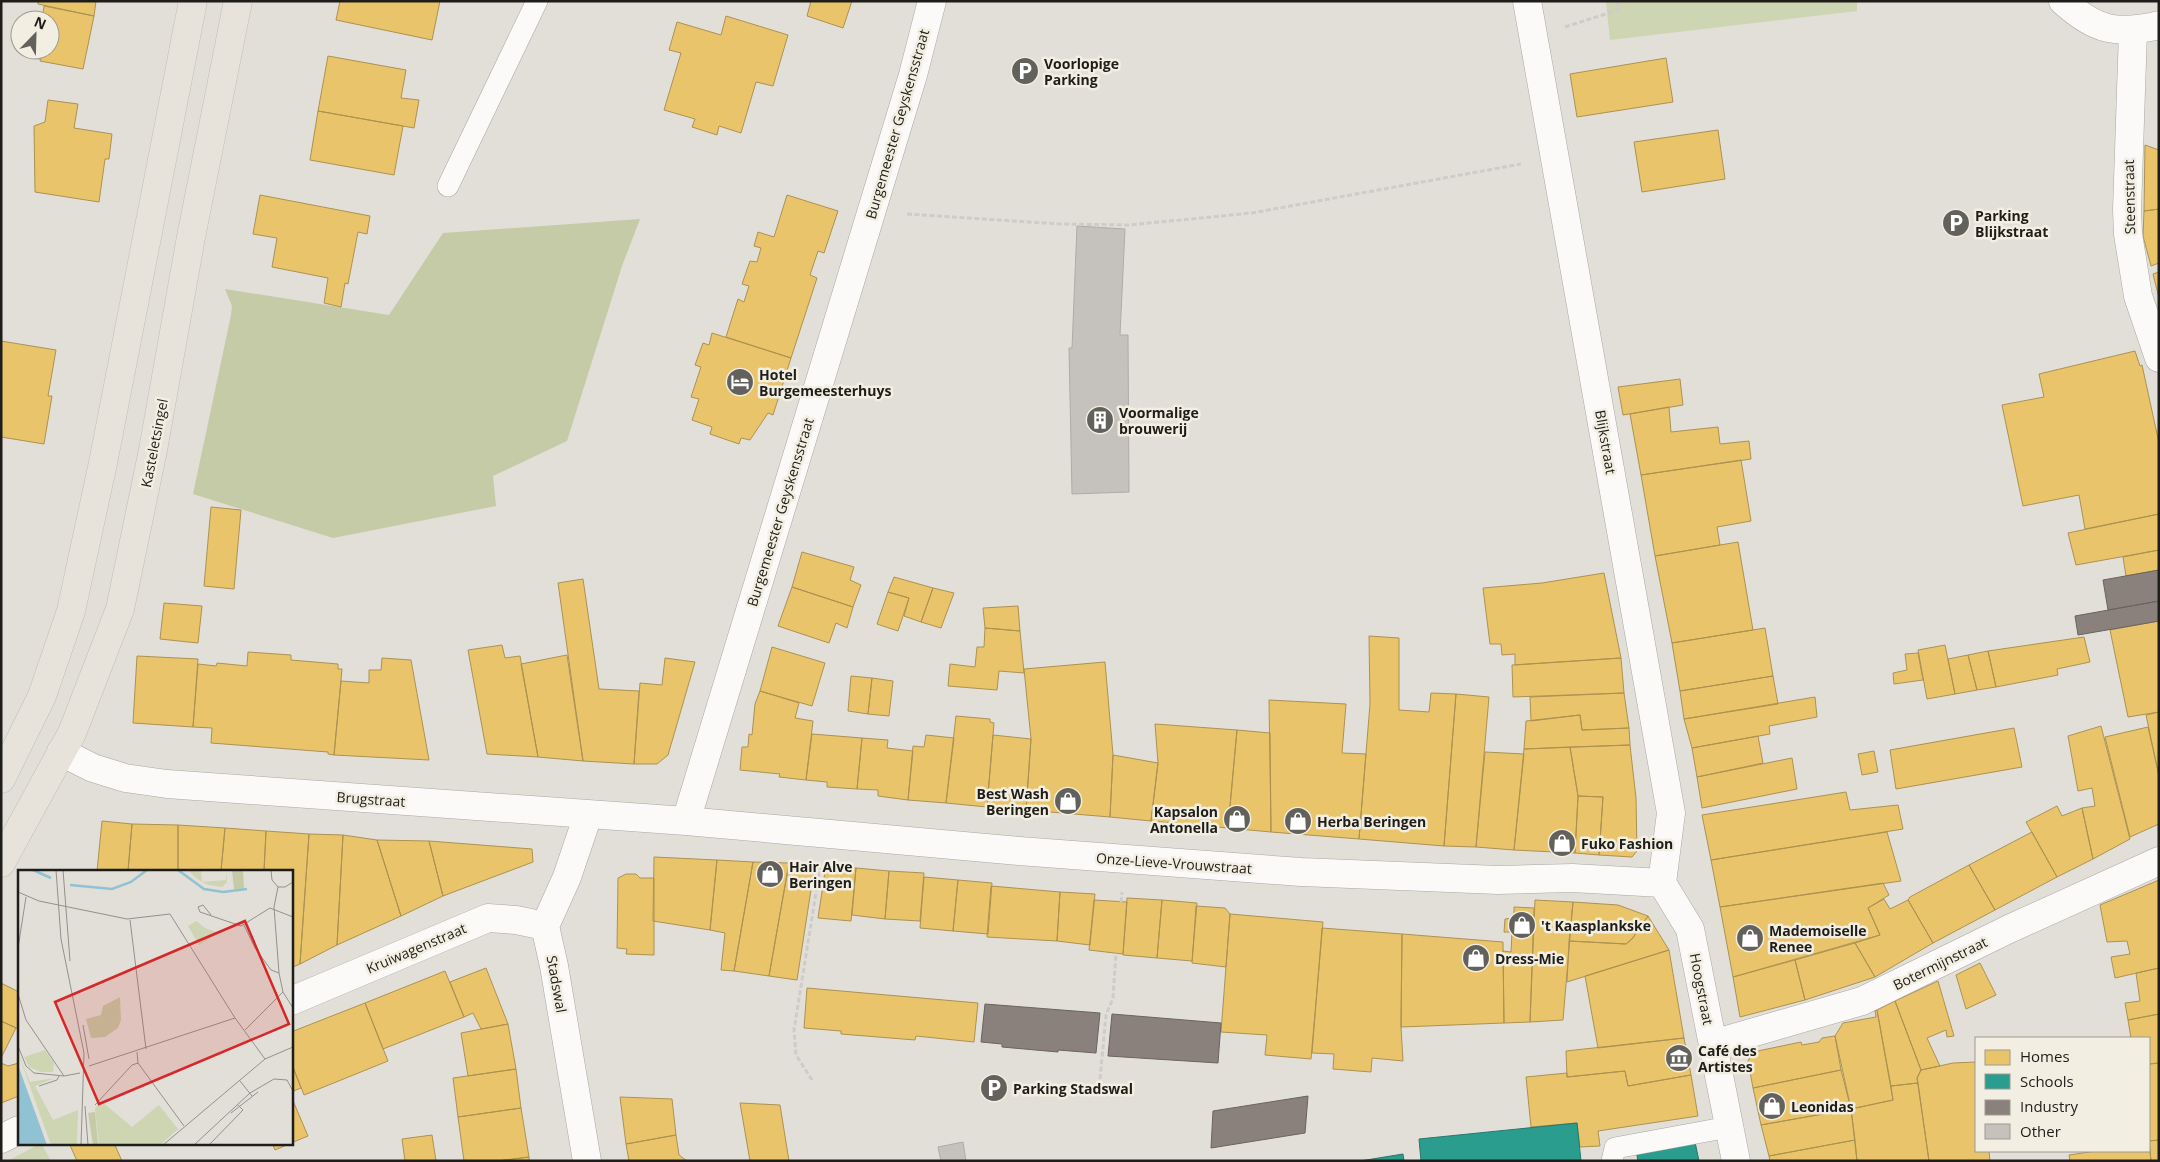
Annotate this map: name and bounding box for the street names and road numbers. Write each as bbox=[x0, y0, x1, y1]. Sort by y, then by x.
street label: Burgemeester Geyskensstraat bbox=[861, 27, 933, 221]
street label: Steenstraat bbox=[2119, 159, 2139, 235]
street label: Kasteletsingel bbox=[136, 397, 172, 489]
street label: Blijkstraat bbox=[1591, 408, 1621, 476]
street label: Burgemeester Geyskensstraat bbox=[742, 415, 818, 609]
street label: Brugstraat bbox=[336, 787, 406, 811]
street label: Onze-Lieve-Vrouwstraat bbox=[1095, 848, 1253, 878]
street label: Kruiwagenstraat bbox=[363, 918, 469, 978]
street label: Botermijnstraat bbox=[1890, 932, 1990, 994]
street label: Hoogstraat bbox=[1686, 952, 1718, 1027]
street label: Stadswal bbox=[543, 954, 571, 1014]

